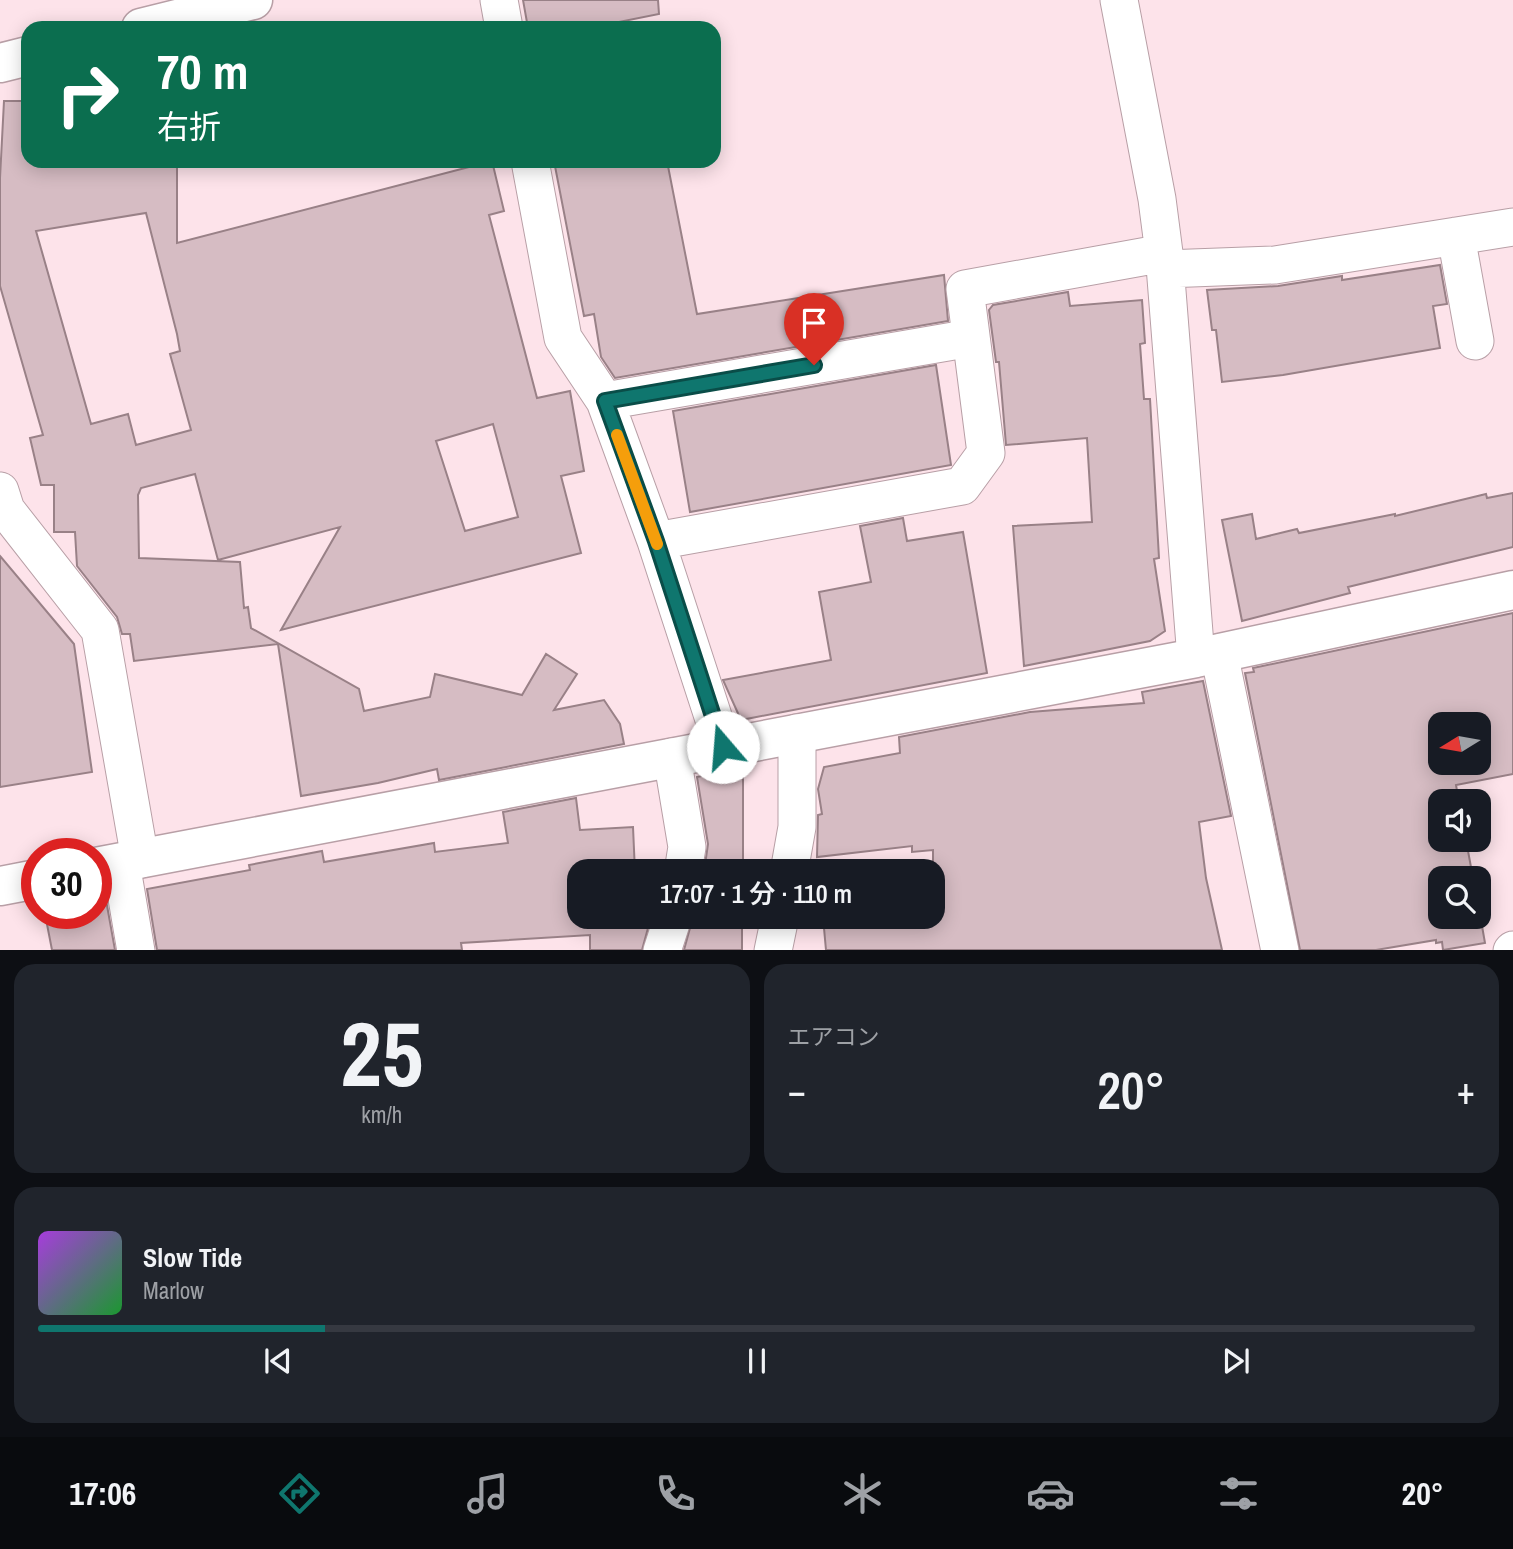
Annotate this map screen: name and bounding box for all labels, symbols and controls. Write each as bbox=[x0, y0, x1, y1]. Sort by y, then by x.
text: 70 m bbox=[157, 38, 249, 104]
icon: right bbox=[42, 49, 133, 140]
text: 右折 bbox=[157, 105, 221, 148]
pin bbox=[784, 293, 844, 365]
icon: arrive bbox=[795, 304, 833, 342]
position arrow bbox=[686, 710, 760, 784]
north arrow bbox=[1428, 712, 1491, 775]
map controls bbox=[1428, 712, 1491, 929]
button: sound bbox=[1428, 789, 1491, 852]
speed limit sign: 30 bbox=[21, 838, 112, 929]
button: search bbox=[1428, 866, 1491, 929]
text: 17:07 · 1 分 · 110 m bbox=[660, 876, 852, 911]
text: 25 bbox=[340, 992, 423, 1114]
text: エアコン bbox=[788, 1021, 880, 1052]
text: 20° bbox=[1097, 1055, 1165, 1125]
text: − bbox=[788, 1065, 806, 1116]
text: + bbox=[1457, 1065, 1475, 1116]
text: km/h bbox=[361, 1099, 402, 1130]
text: Slow Tide bbox=[143, 1240, 242, 1275]
text: Marlow bbox=[143, 1275, 204, 1306]
icon: previous bbox=[259, 1342, 297, 1380]
icon: pause bbox=[738, 1342, 776, 1380]
icon: next bbox=[1217, 1342, 1255, 1380]
icon: directions bbox=[275, 1469, 324, 1518]
icon: music bbox=[463, 1469, 512, 1518]
icon: phone bbox=[651, 1469, 700, 1518]
icon: climate bbox=[838, 1469, 887, 1518]
icon: car bbox=[1026, 1469, 1075, 1518]
icon: filters bbox=[1214, 1469, 1263, 1518]
text: 17:06 bbox=[69, 1472, 136, 1515]
text: 20° bbox=[1402, 1472, 1444, 1515]

